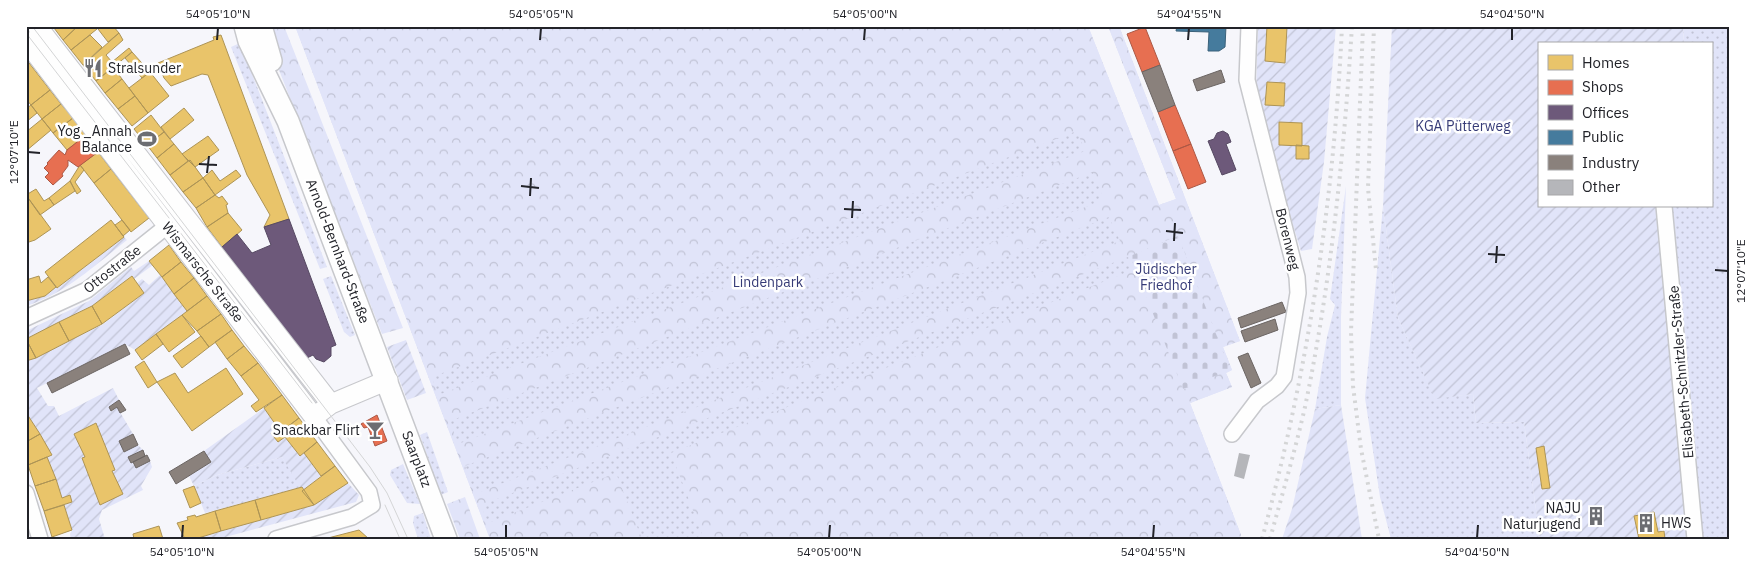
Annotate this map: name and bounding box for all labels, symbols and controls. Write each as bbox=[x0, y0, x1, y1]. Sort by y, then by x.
text: 54°05'10"N bbox=[185, 6, 251, 21]
text: 54°05'05"N bbox=[508, 6, 574, 21]
text: 54°05'00"N bbox=[832, 6, 898, 21]
text: 54°04'55"N bbox=[1156, 6, 1222, 21]
text: 54°04'50"N bbox=[1479, 6, 1545, 21]
legend bbox=[1538, 42, 1712, 208]
text: Homes bbox=[1582, 53, 1630, 72]
restaurant icon: Stralsunder bbox=[82, 57, 104, 79]
place label: Stralsunder bbox=[108, 59, 181, 77]
text: Shops bbox=[1582, 77, 1624, 96]
text: Offices bbox=[1582, 103, 1629, 122]
park label: KGA Pütterweg bbox=[1415, 117, 1511, 135]
text: 12°07'10"E bbox=[6, 120, 21, 184]
place label: Yog _Annah Balance bbox=[57, 122, 132, 156]
text: Public bbox=[1582, 127, 1624, 146]
sports icon: Yog _Annah Balance bbox=[136, 128, 158, 150]
text: Industry bbox=[1582, 153, 1640, 172]
street label: Arnold-Bernhard-Straße bbox=[302, 176, 374, 326]
text: Other bbox=[1582, 177, 1621, 196]
street label: Borenweg bbox=[1272, 206, 1305, 273]
street label: Wismarsche Straße bbox=[158, 218, 248, 326]
text: 12°07'10"E bbox=[1733, 239, 1748, 303]
street label: Ottostraße bbox=[80, 241, 145, 297]
park label: Jüdischer Friedhof bbox=[1135, 260, 1197, 294]
park label: Lindenpark bbox=[733, 273, 804, 291]
street label: Elisabeth-Schnitzler-Straße bbox=[1664, 284, 1698, 459]
bar icon: Snackbar Flirt bbox=[364, 419, 386, 441]
place label: Snackbar Flirt bbox=[273, 421, 360, 439]
street label: Saarplatz bbox=[398, 428, 436, 490]
place label: NAJU Naturjugend bbox=[1503, 499, 1581, 533]
building icon: NAJU Naturjugend bbox=[1585, 505, 1607, 527]
building icon: HWS bbox=[1635, 512, 1657, 534]
place label: HWS bbox=[1661, 514, 1692, 532]
text: 54°05'10"N bbox=[149, 544, 215, 559]
text: 54°05'05"N bbox=[473, 544, 539, 559]
text: 54°05'00"N bbox=[796, 544, 862, 559]
text: 54°04'55"N bbox=[1120, 544, 1186, 559]
text: 54°04'50"N bbox=[1444, 544, 1510, 559]

